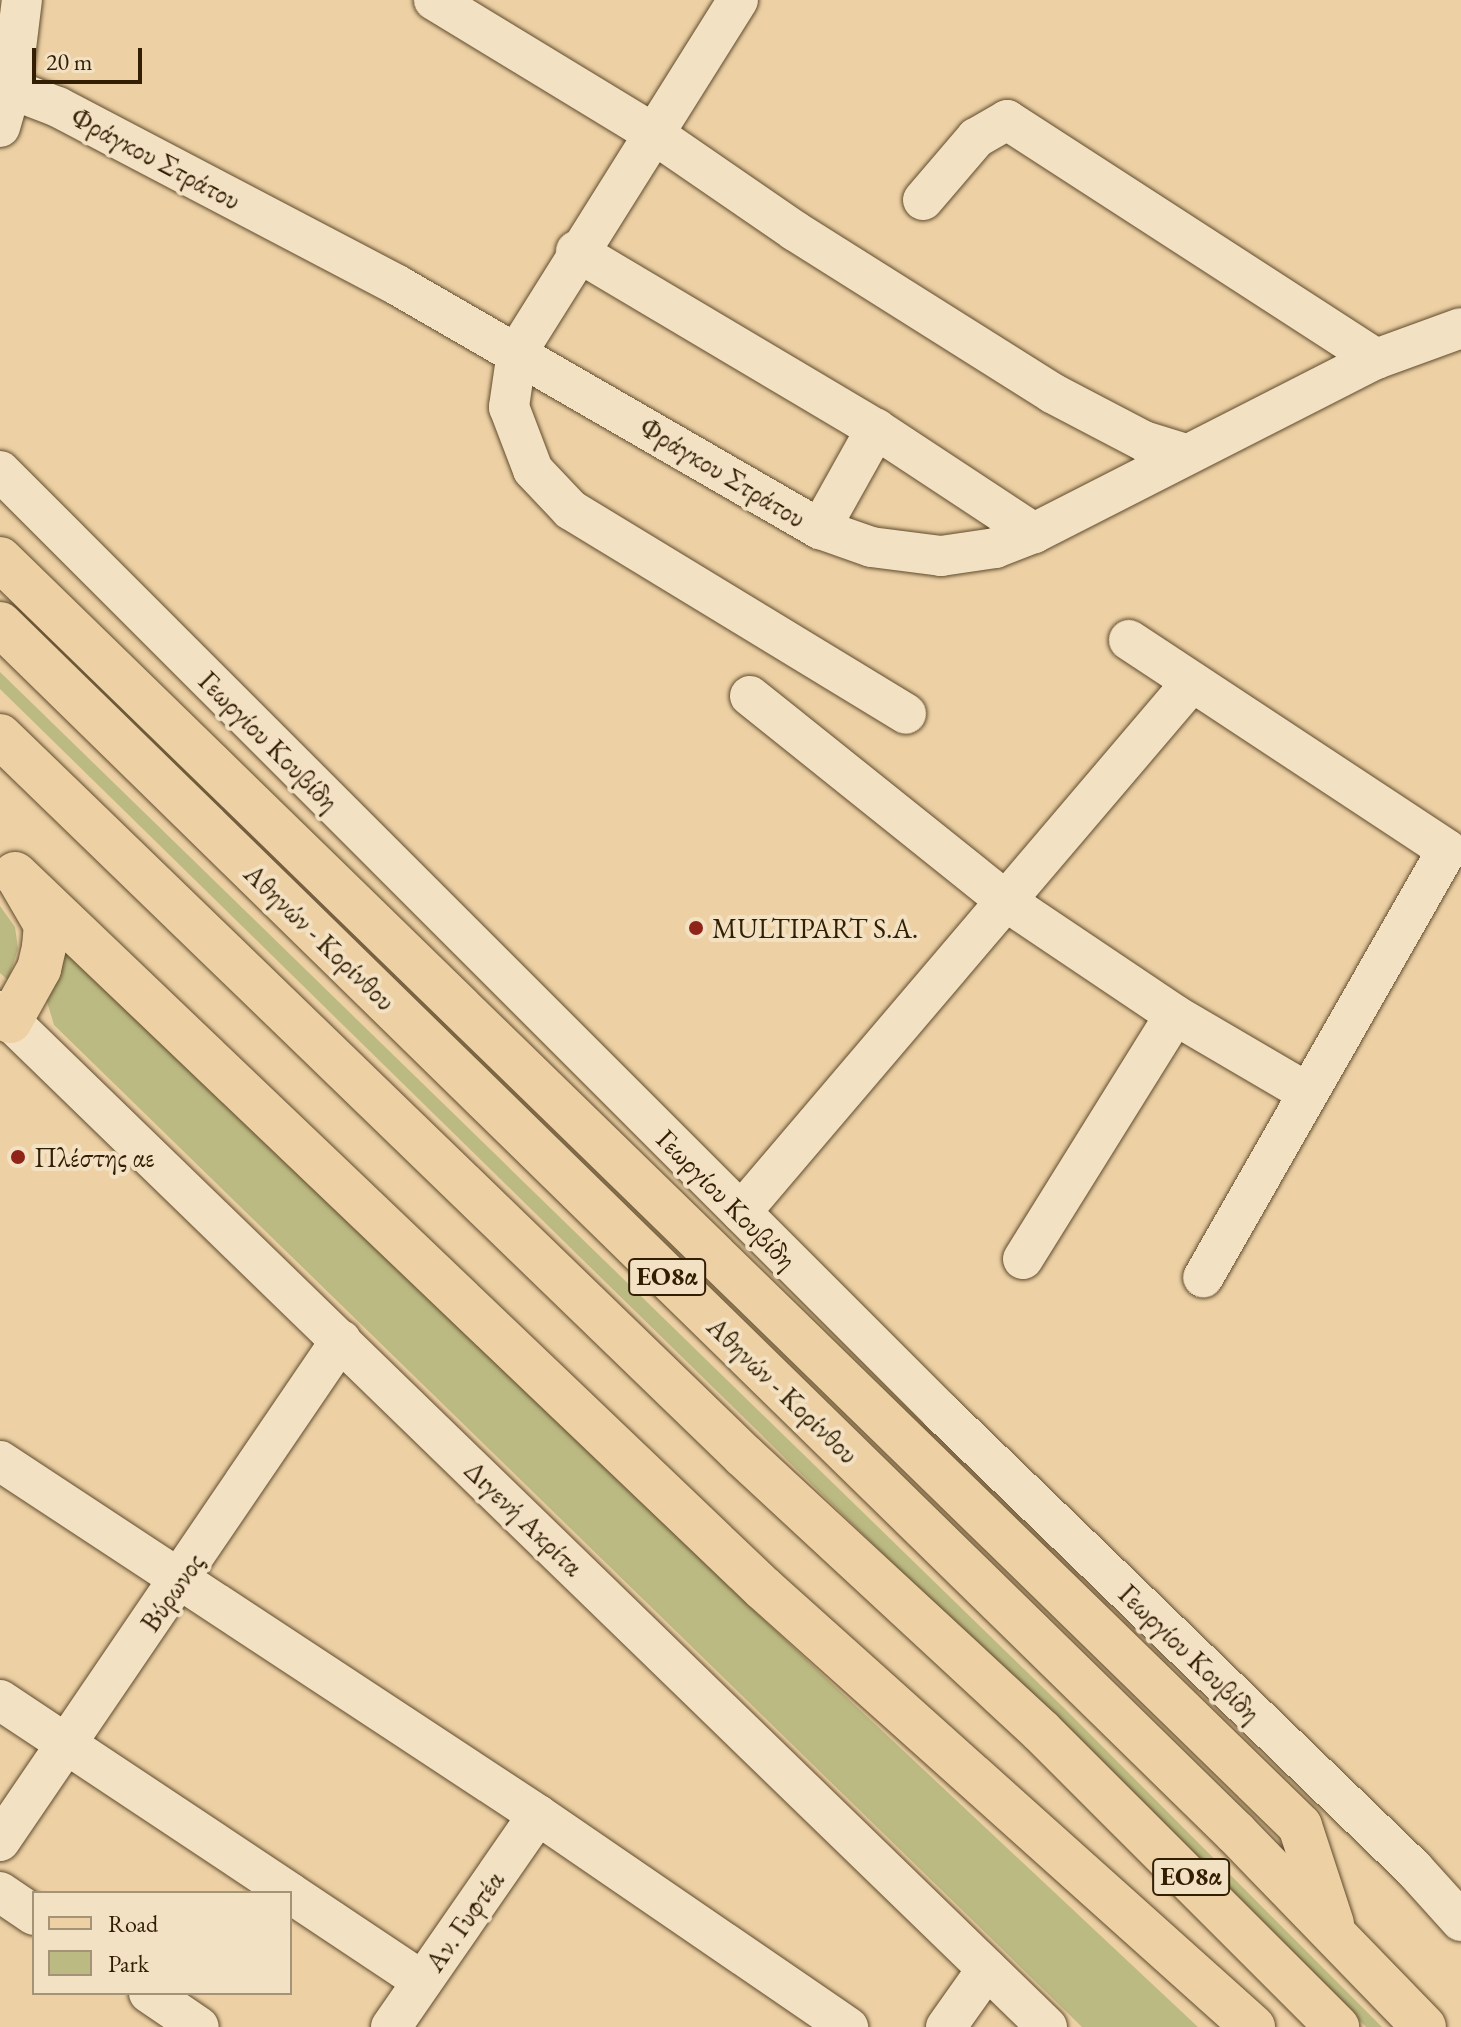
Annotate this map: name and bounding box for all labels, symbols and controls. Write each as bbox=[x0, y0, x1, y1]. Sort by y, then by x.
scale bar bbox=[36, 32, 146, 82]
text: 20 m bbox=[46, 46, 93, 77]
street label: Φράγκου Στράτου bbox=[65, 99, 247, 217]
street label: Φράγκου Στράτου bbox=[634, 409, 812, 535]
street label: Γεωργίου Κουβίδη bbox=[192, 664, 346, 818]
street label: Αθηνών - Κορίνθου bbox=[237, 856, 403, 1018]
place label: MULTIPART S.A. bbox=[712, 911, 918, 945]
marker: MULTIPART S.A. bbox=[687, 919, 705, 937]
street label: Γεωργίου Κουβίδη bbox=[650, 1122, 804, 1276]
place label: Πλέστης αε bbox=[34, 1140, 155, 1174]
marker: Πλέστης αε bbox=[9, 1148, 27, 1166]
road number: ΕΟ8α bbox=[627, 1255, 707, 1299]
street label: Αθηνών - Κορίνθου bbox=[700, 1309, 866, 1471]
street label: Διγενή Ακρίτα bbox=[458, 1453, 590, 1583]
street label: Βύρωνος bbox=[133, 1546, 211, 1638]
street label: Γεωργίου Κουβίδη bbox=[1112, 1577, 1268, 1729]
road number: ΕΟ8α bbox=[1151, 1855, 1231, 1899]
street label: Αν. Γυφτέα bbox=[417, 1864, 511, 1978]
legend bbox=[32, 1891, 292, 1995]
text: Road bbox=[108, 1908, 158, 1939]
text: Park bbox=[108, 1948, 149, 1979]

